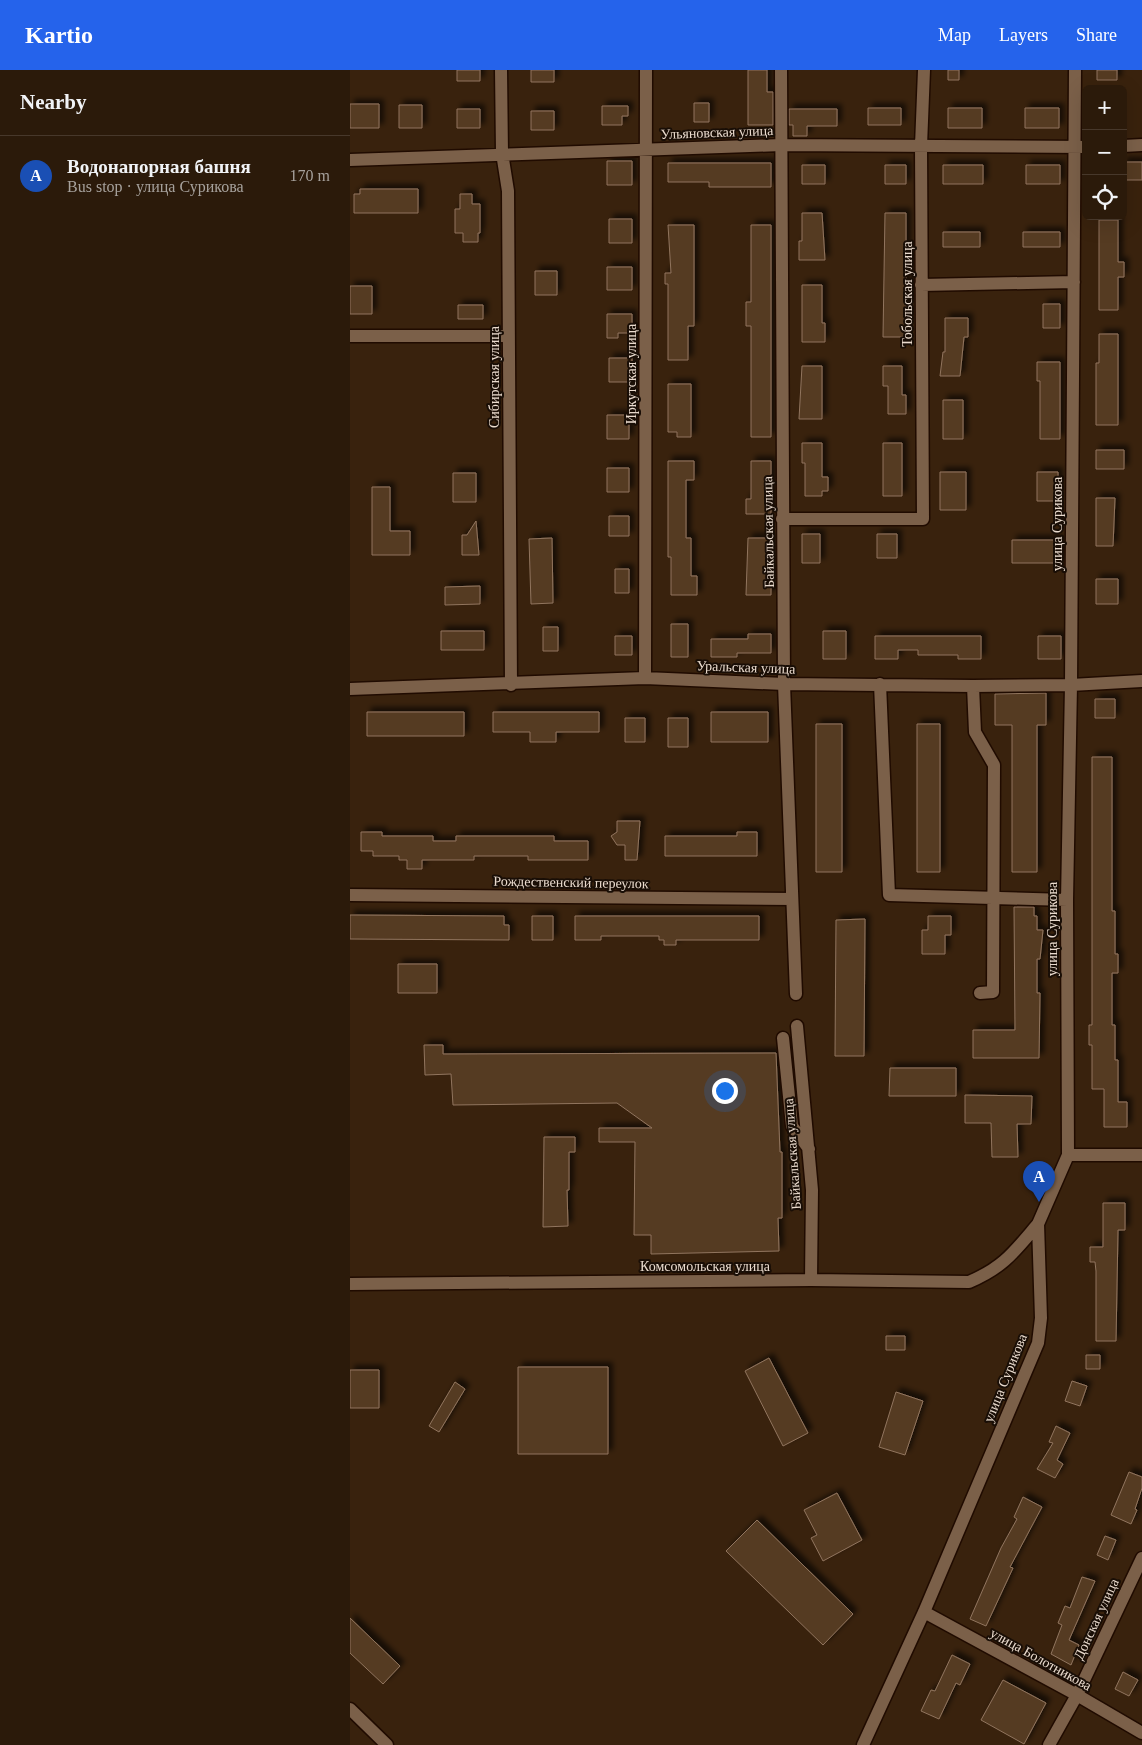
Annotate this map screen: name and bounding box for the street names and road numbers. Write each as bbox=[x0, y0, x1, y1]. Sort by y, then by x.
street label: Ульяновская улица bbox=[660, 123, 774, 142]
street label: Тобольская улица bbox=[900, 241, 915, 347]
street label: Иркутская улица bbox=[624, 323, 639, 424]
street label: Сибирская улица bbox=[487, 325, 502, 428]
street label: Байкальская улица bbox=[760, 475, 777, 588]
street label: улица Сурикова bbox=[1050, 476, 1065, 571]
street label: Уральская улица bbox=[696, 658, 796, 677]
street label: Рождественский переулок bbox=[493, 874, 649, 891]
street label: улица Сурикова bbox=[1045, 881, 1060, 976]
street label: Байкальская улица bbox=[781, 1097, 804, 1210]
street label: Комсомольская улица bbox=[640, 1259, 771, 1274]
street label: улица Сурикова bbox=[981, 1331, 1030, 1425]
street label: Донская улица bbox=[1071, 1576, 1122, 1662]
street label: улица Болотникова bbox=[987, 1625, 1095, 1694]

